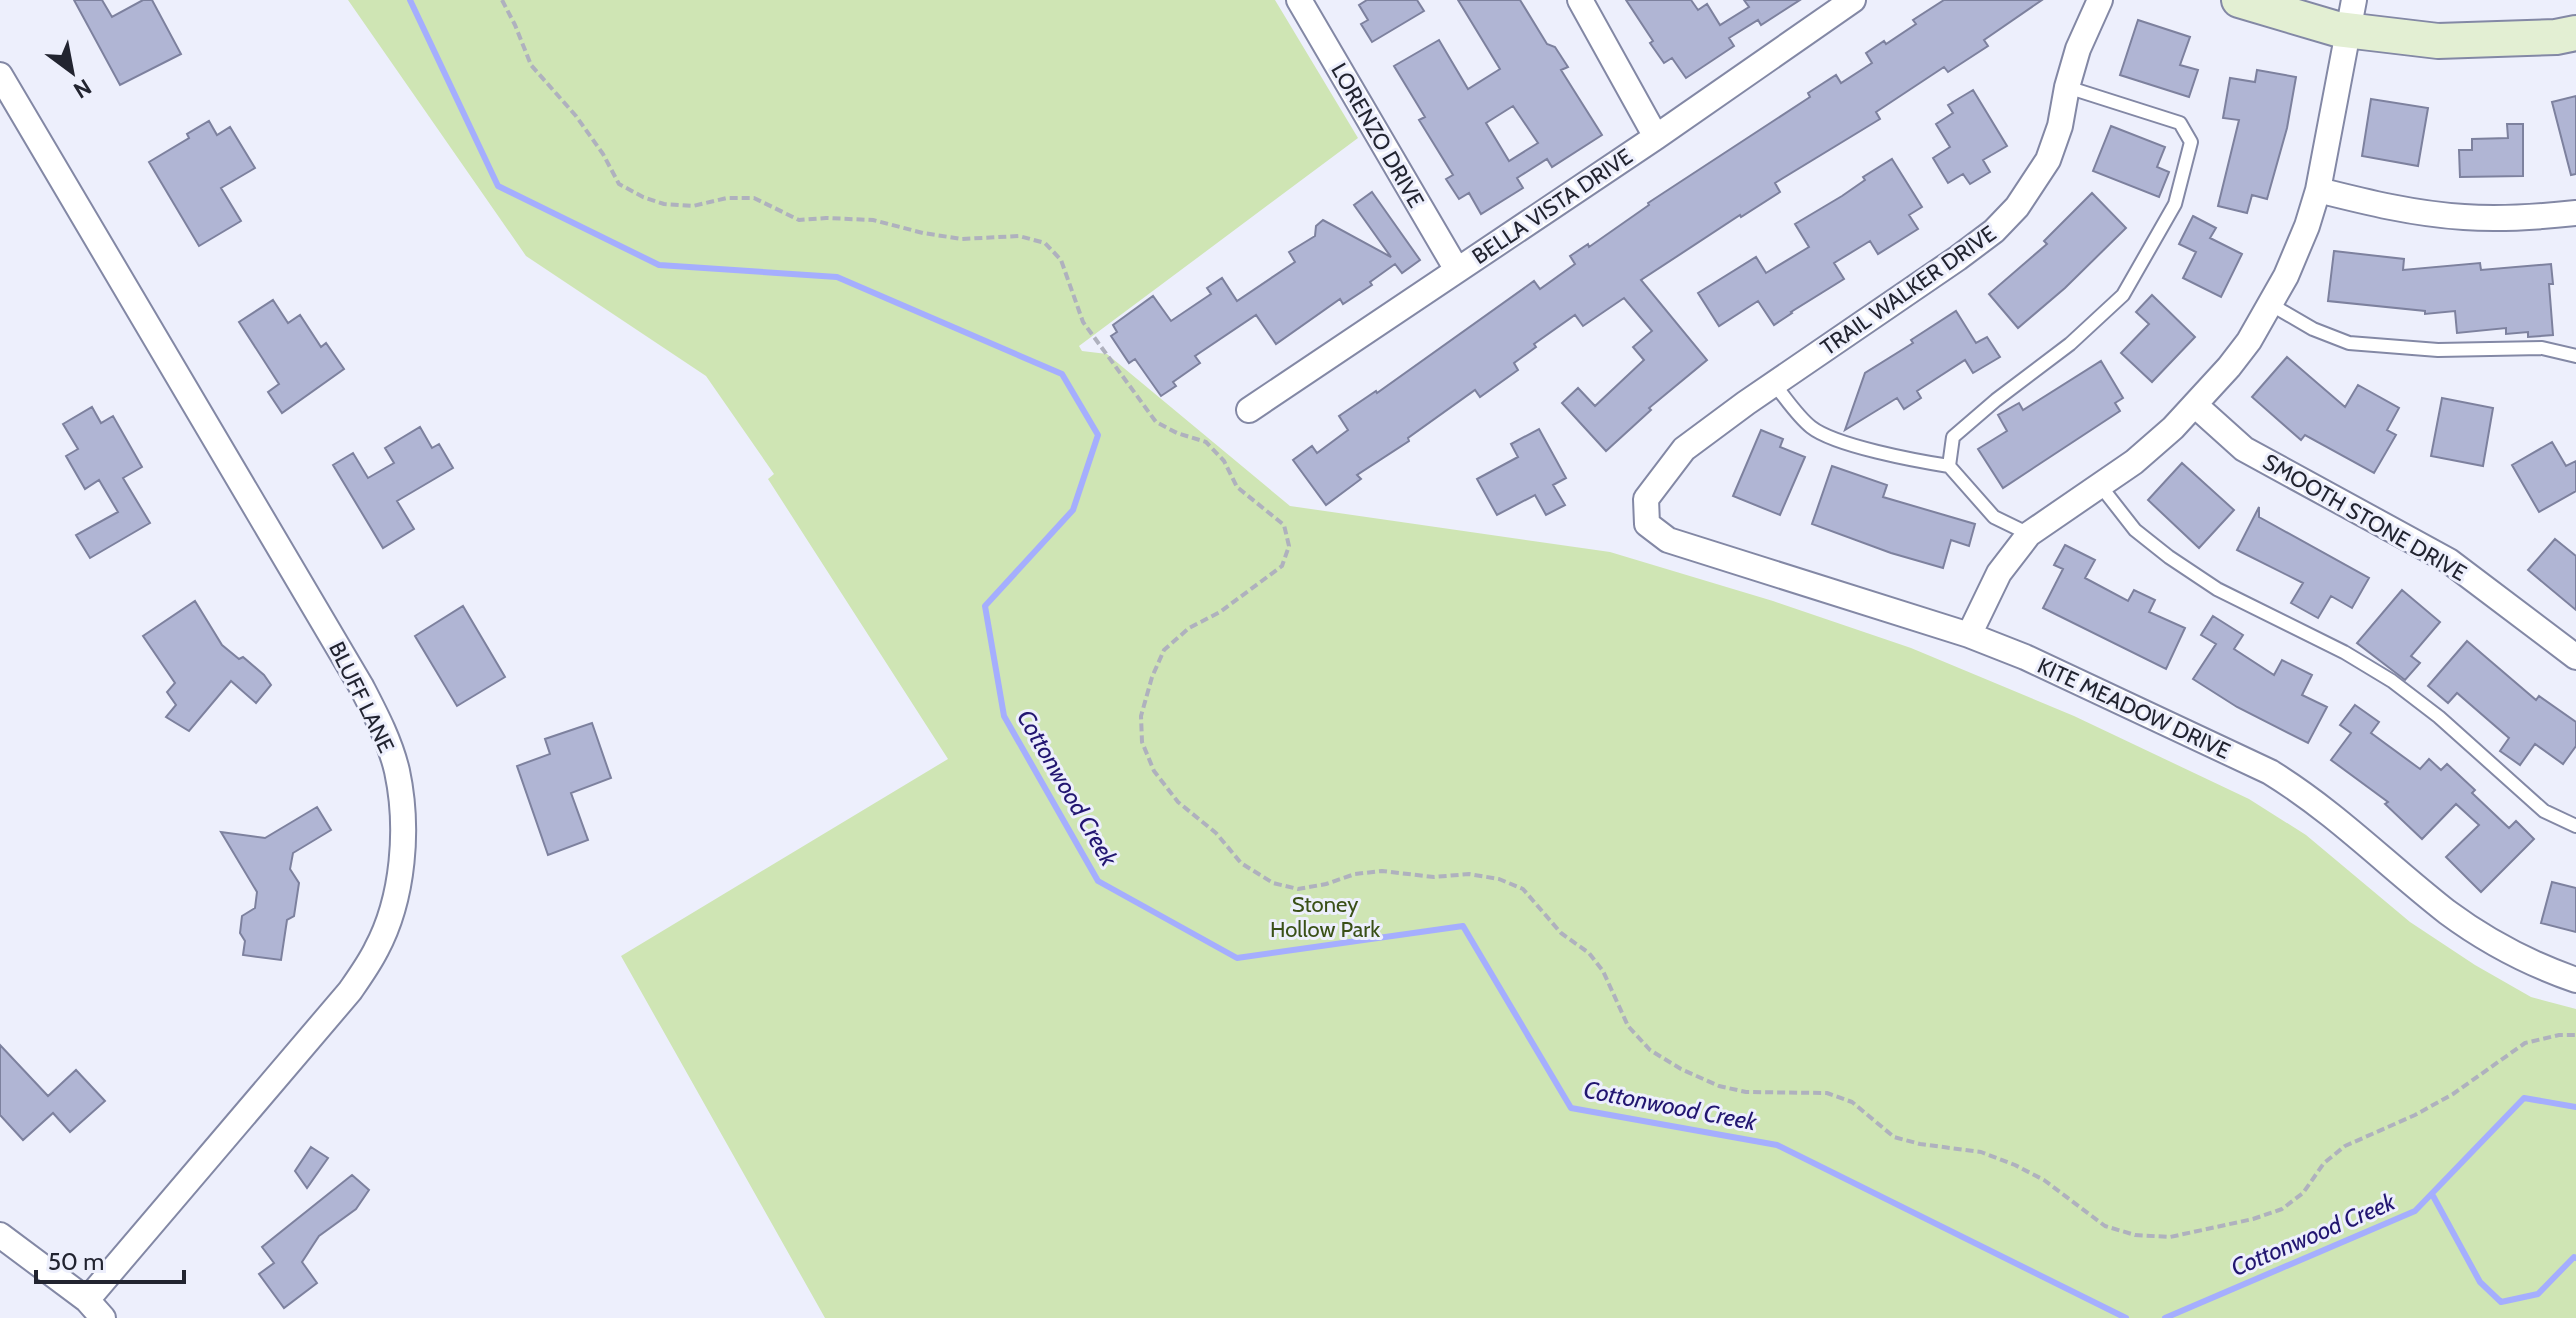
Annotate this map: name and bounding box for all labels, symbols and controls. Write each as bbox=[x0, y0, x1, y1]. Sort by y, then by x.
north arrow bbox=[32, 32, 112, 112]
street label: LORENZO DRIVE bbox=[1325, 58, 1430, 212]
text: N bbox=[69, 73, 96, 104]
street label: BELLA VISTA DRIVE bbox=[1467, 143, 1637, 270]
street label: TRAIL WALKER DRIVE bbox=[1815, 220, 2001, 361]
street label: SMOOTH STONE DRIVE bbox=[2258, 448, 2471, 587]
street label: BLUFF LANE bbox=[323, 637, 400, 757]
street label: KITE MEADOW DRIVE bbox=[2033, 652, 2234, 765]
water label: Cottonwood Creek bbox=[1011, 705, 1124, 872]
park label: Stoney Hollow Park bbox=[1270, 891, 1380, 943]
water label: Cottonwood Creek bbox=[1581, 1075, 1760, 1137]
water label: Cottonwood Creek bbox=[2226, 1187, 2400, 1282]
scale bar bbox=[36, 1234, 184, 1284]
text: 50 m bbox=[48, 1247, 104, 1276]

